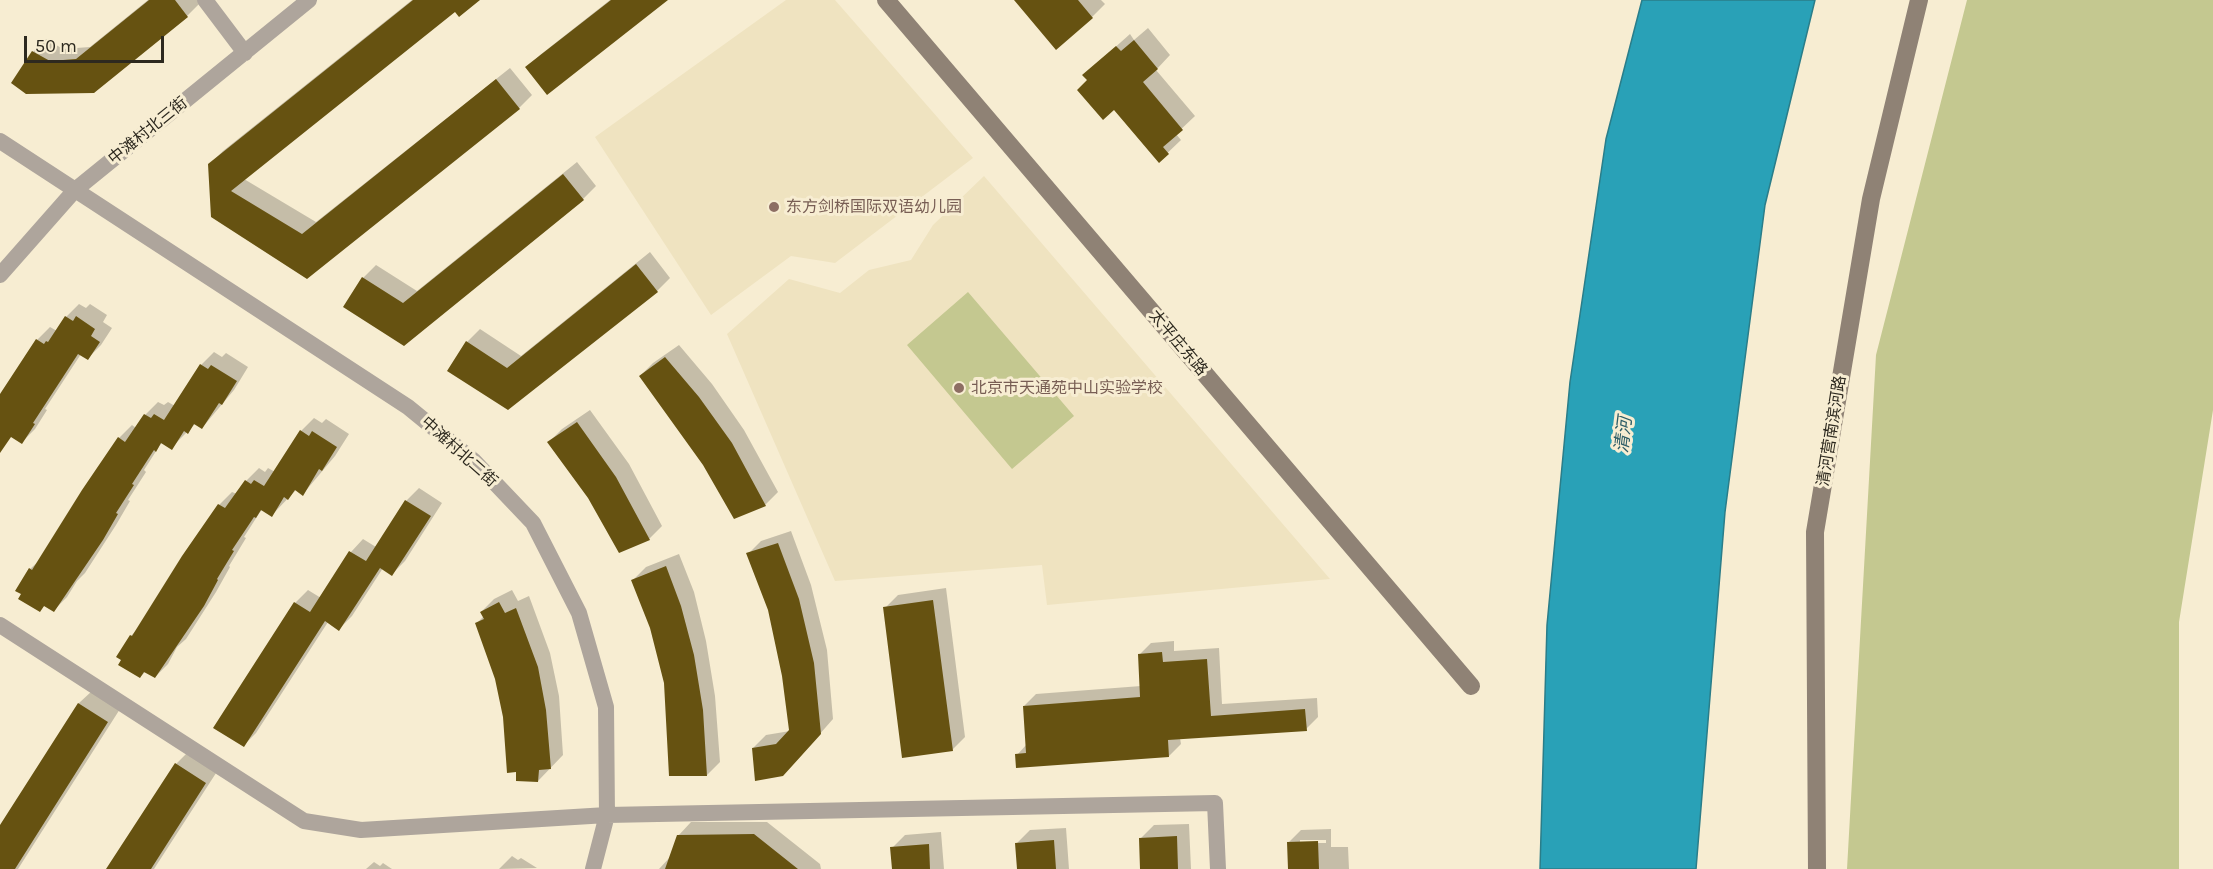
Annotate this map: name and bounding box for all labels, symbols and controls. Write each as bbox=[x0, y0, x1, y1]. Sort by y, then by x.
scale bar bbox=[27, 24, 166, 62]
text: 50 m bbox=[35, 35, 77, 57]
street label: 中滩村北三街 bbox=[105, 93, 191, 169]
place label: 东方剑桥国际双语幼儿园 bbox=[786, 197, 962, 217]
marker: 东方剑桥国际双语幼儿园 bbox=[767, 200, 781, 214]
street label: 太平庄东路 bbox=[1145, 306, 1211, 380]
street label: 清河营南滨河路 bbox=[1814, 374, 1850, 488]
place label: 北京市天通苑中山实验学校 bbox=[971, 378, 1163, 398]
marker: 北京市天通苑中山实验学校 bbox=[952, 381, 966, 395]
street label: 中滩村北二街 bbox=[417, 413, 501, 491]
water label: 清河 bbox=[1611, 416, 1637, 454]

